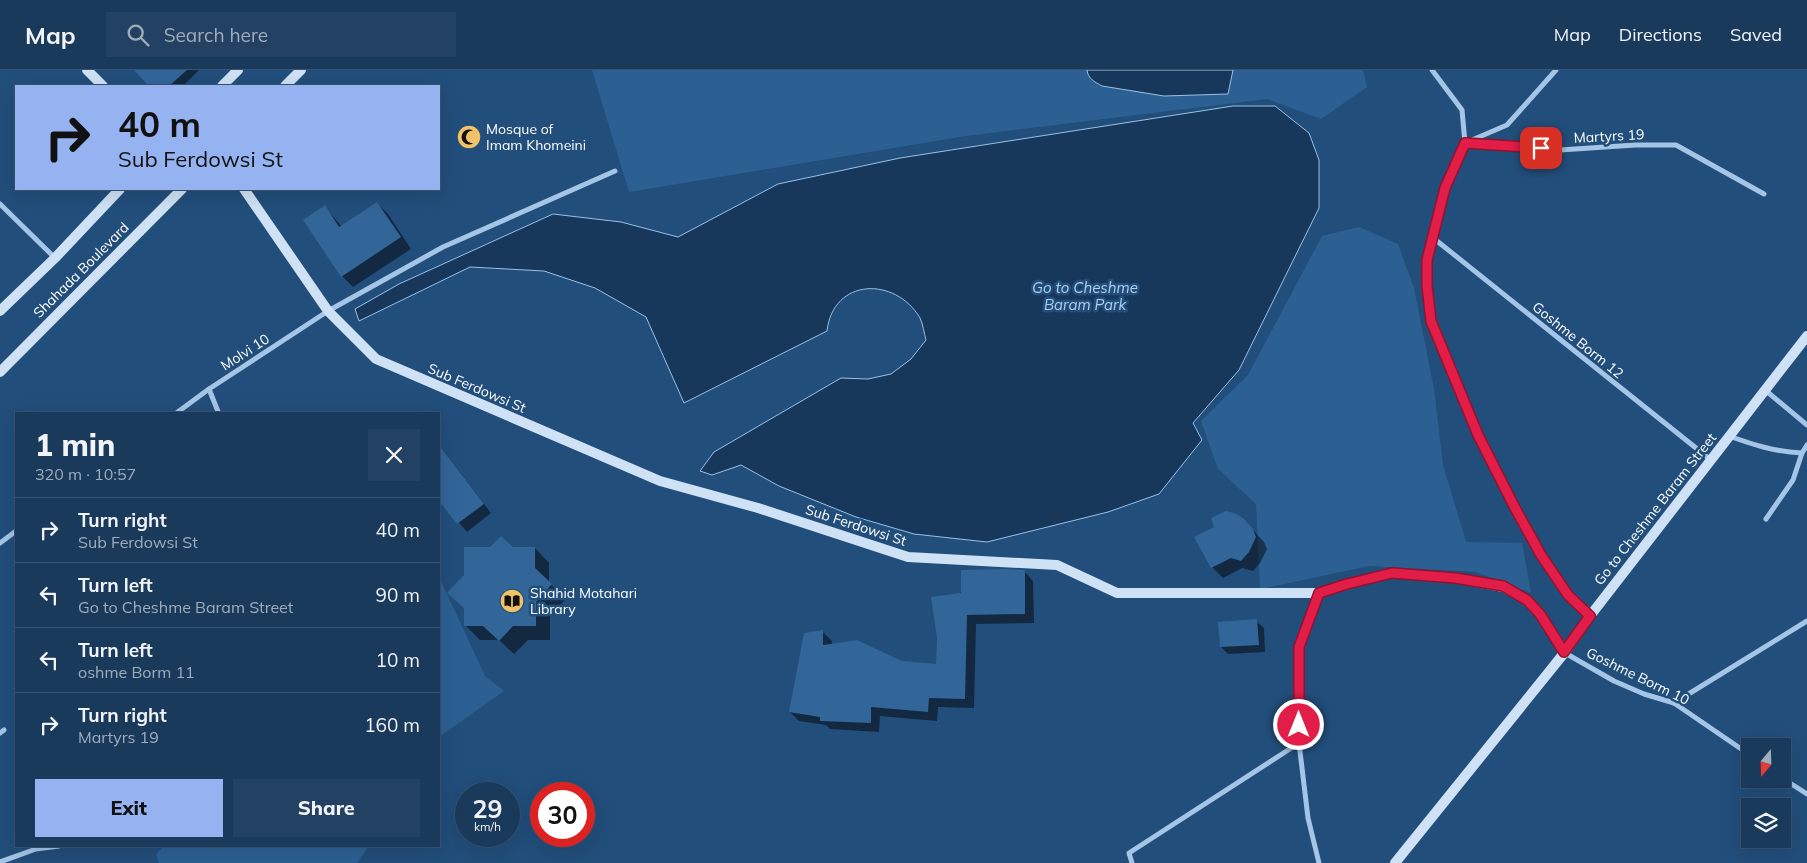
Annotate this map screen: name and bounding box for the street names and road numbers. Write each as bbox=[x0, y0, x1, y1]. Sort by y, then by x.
street label: Martyrs 19 bbox=[1573, 125, 1645, 147]
street label: Shahada Boulevard bbox=[29, 218, 133, 322]
street label: Goshme Borm 12 bbox=[1529, 298, 1627, 382]
street label: Molvi 10 bbox=[217, 330, 273, 374]
street label: Sub Ferdowsi St bbox=[425, 359, 529, 417]
street label: Go to Cheshme Baram Street bbox=[1590, 429, 1720, 589]
street label: Sub Ferdowsi St bbox=[803, 500, 909, 550]
street label: Goshme Borm 10 bbox=[1584, 643, 1692, 709]

